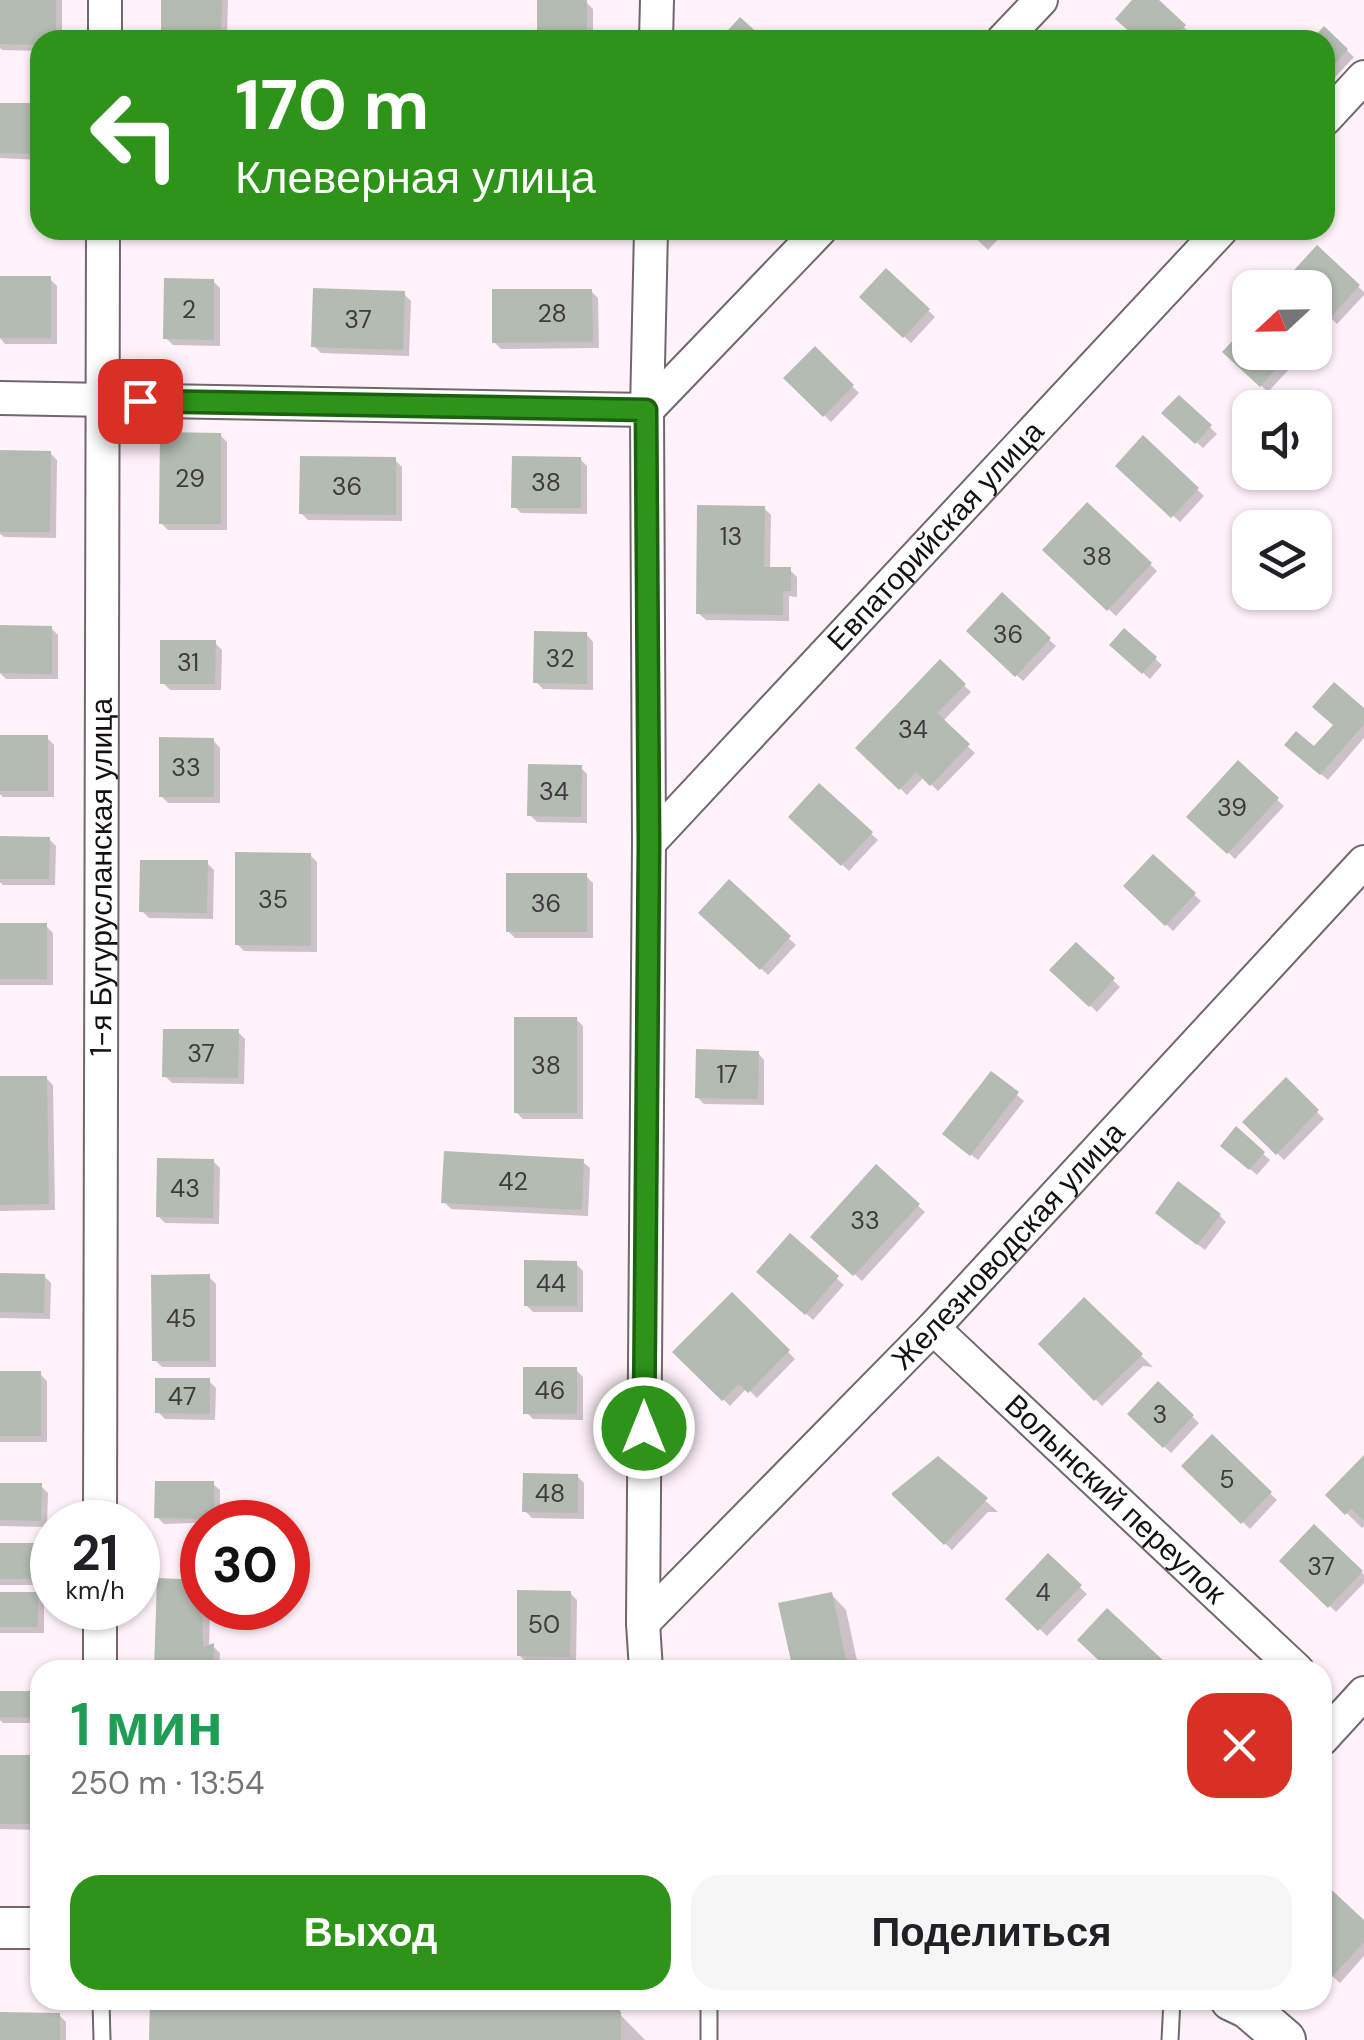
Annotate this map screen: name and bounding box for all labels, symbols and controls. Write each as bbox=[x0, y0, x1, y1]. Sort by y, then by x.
text: 170 m bbox=[235, 60, 429, 151]
icon: left bbox=[70, 70, 200, 200]
text: Клеверная улица bbox=[235, 148, 596, 207]
north arrow bbox=[1232, 270, 1332, 370]
map controls bbox=[1232, 270, 1332, 610]
house number: 2 bbox=[182, 293, 196, 326]
house number: 28 bbox=[537, 297, 567, 330]
house number: 37 bbox=[344, 303, 372, 336]
pin bbox=[98, 359, 183, 444]
icon: arrive bbox=[113, 374, 168, 429]
button: sound bbox=[1232, 390, 1332, 490]
street label: Евпаторийская улица bbox=[818, 412, 1052, 659]
house number: 29 bbox=[175, 462, 205, 495]
house number: 38 bbox=[531, 466, 561, 499]
house number: 36 bbox=[332, 470, 362, 503]
button: layers bbox=[1232, 510, 1332, 610]
house number: 13 bbox=[720, 520, 742, 553]
house number: 38 bbox=[1082, 540, 1112, 573]
house number: 36 bbox=[993, 618, 1023, 651]
house number: 32 bbox=[545, 642, 575, 675]
house number: 31 bbox=[177, 646, 199, 679]
street label: 1-я Бугурусланская улица bbox=[81, 697, 121, 1056]
house number: 34 bbox=[898, 713, 928, 746]
house number: 33 bbox=[171, 751, 201, 784]
house number: 34 bbox=[539, 775, 569, 808]
house number: 39 bbox=[1217, 791, 1247, 824]
house number: 35 bbox=[258, 883, 288, 916]
house number: 36 bbox=[531, 887, 561, 920]
house number: 37 bbox=[187, 1037, 215, 1070]
house number: 38 bbox=[531, 1049, 561, 1082]
house number: 17 bbox=[716, 1058, 738, 1091]
street label: Железноводская улица bbox=[883, 1113, 1133, 1378]
house number: 42 bbox=[498, 1165, 528, 1198]
house number: 43 bbox=[170, 1172, 200, 1205]
house number: 33 bbox=[850, 1204, 880, 1237]
house number: 44 bbox=[536, 1267, 566, 1300]
house number: 45 bbox=[166, 1302, 196, 1335]
house number: 46 bbox=[535, 1374, 565, 1407]
position arrow bbox=[592, 1376, 696, 1480]
house number: 47 bbox=[168, 1380, 196, 1413]
street label: Волынский переулок bbox=[997, 1386, 1235, 1613]
house number: 3 bbox=[1153, 1398, 1167, 1431]
house number: 5 bbox=[1219, 1463, 1235, 1496]
house number: 48 bbox=[535, 1477, 565, 1510]
speed limit sign: 30 bbox=[180, 1500, 310, 1630]
text: 21 bbox=[71, 1520, 119, 1586]
house number: 37 bbox=[1307, 1550, 1335, 1583]
text: km/h bbox=[65, 1574, 125, 1607]
house number: 4 bbox=[1035, 1576, 1051, 1609]
house number: 50 bbox=[528, 1608, 560, 1641]
text: 1 мин bbox=[70, 1685, 223, 1764]
button: close bbox=[1187, 1693, 1292, 1798]
text: 250 m · 13:54 bbox=[70, 1762, 265, 1804]
button: Выход bbox=[70, 1875, 671, 1990]
button: Поделиться bbox=[691, 1875, 1292, 1990]

